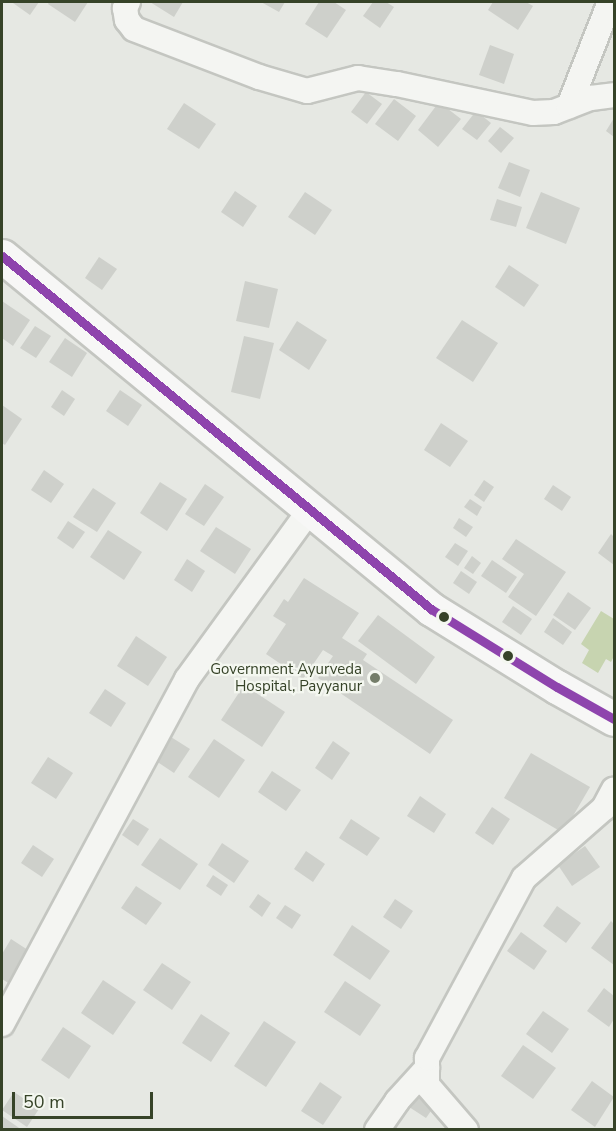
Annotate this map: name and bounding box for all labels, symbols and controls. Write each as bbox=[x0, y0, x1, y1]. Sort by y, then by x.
unlabelled marker bbox=[438, 611, 450, 623]
unlabelled marker bbox=[502, 650, 514, 662]
place label: Government Ayurveda Hospital, Payyanur bbox=[210, 660, 362, 695]
marker: Government Ayurveda Hospital, Payyanur bbox=[366, 669, 384, 687]
scale bar bbox=[15, 1080, 156, 1118]
text: 50 m bbox=[23, 1090, 65, 1114]

